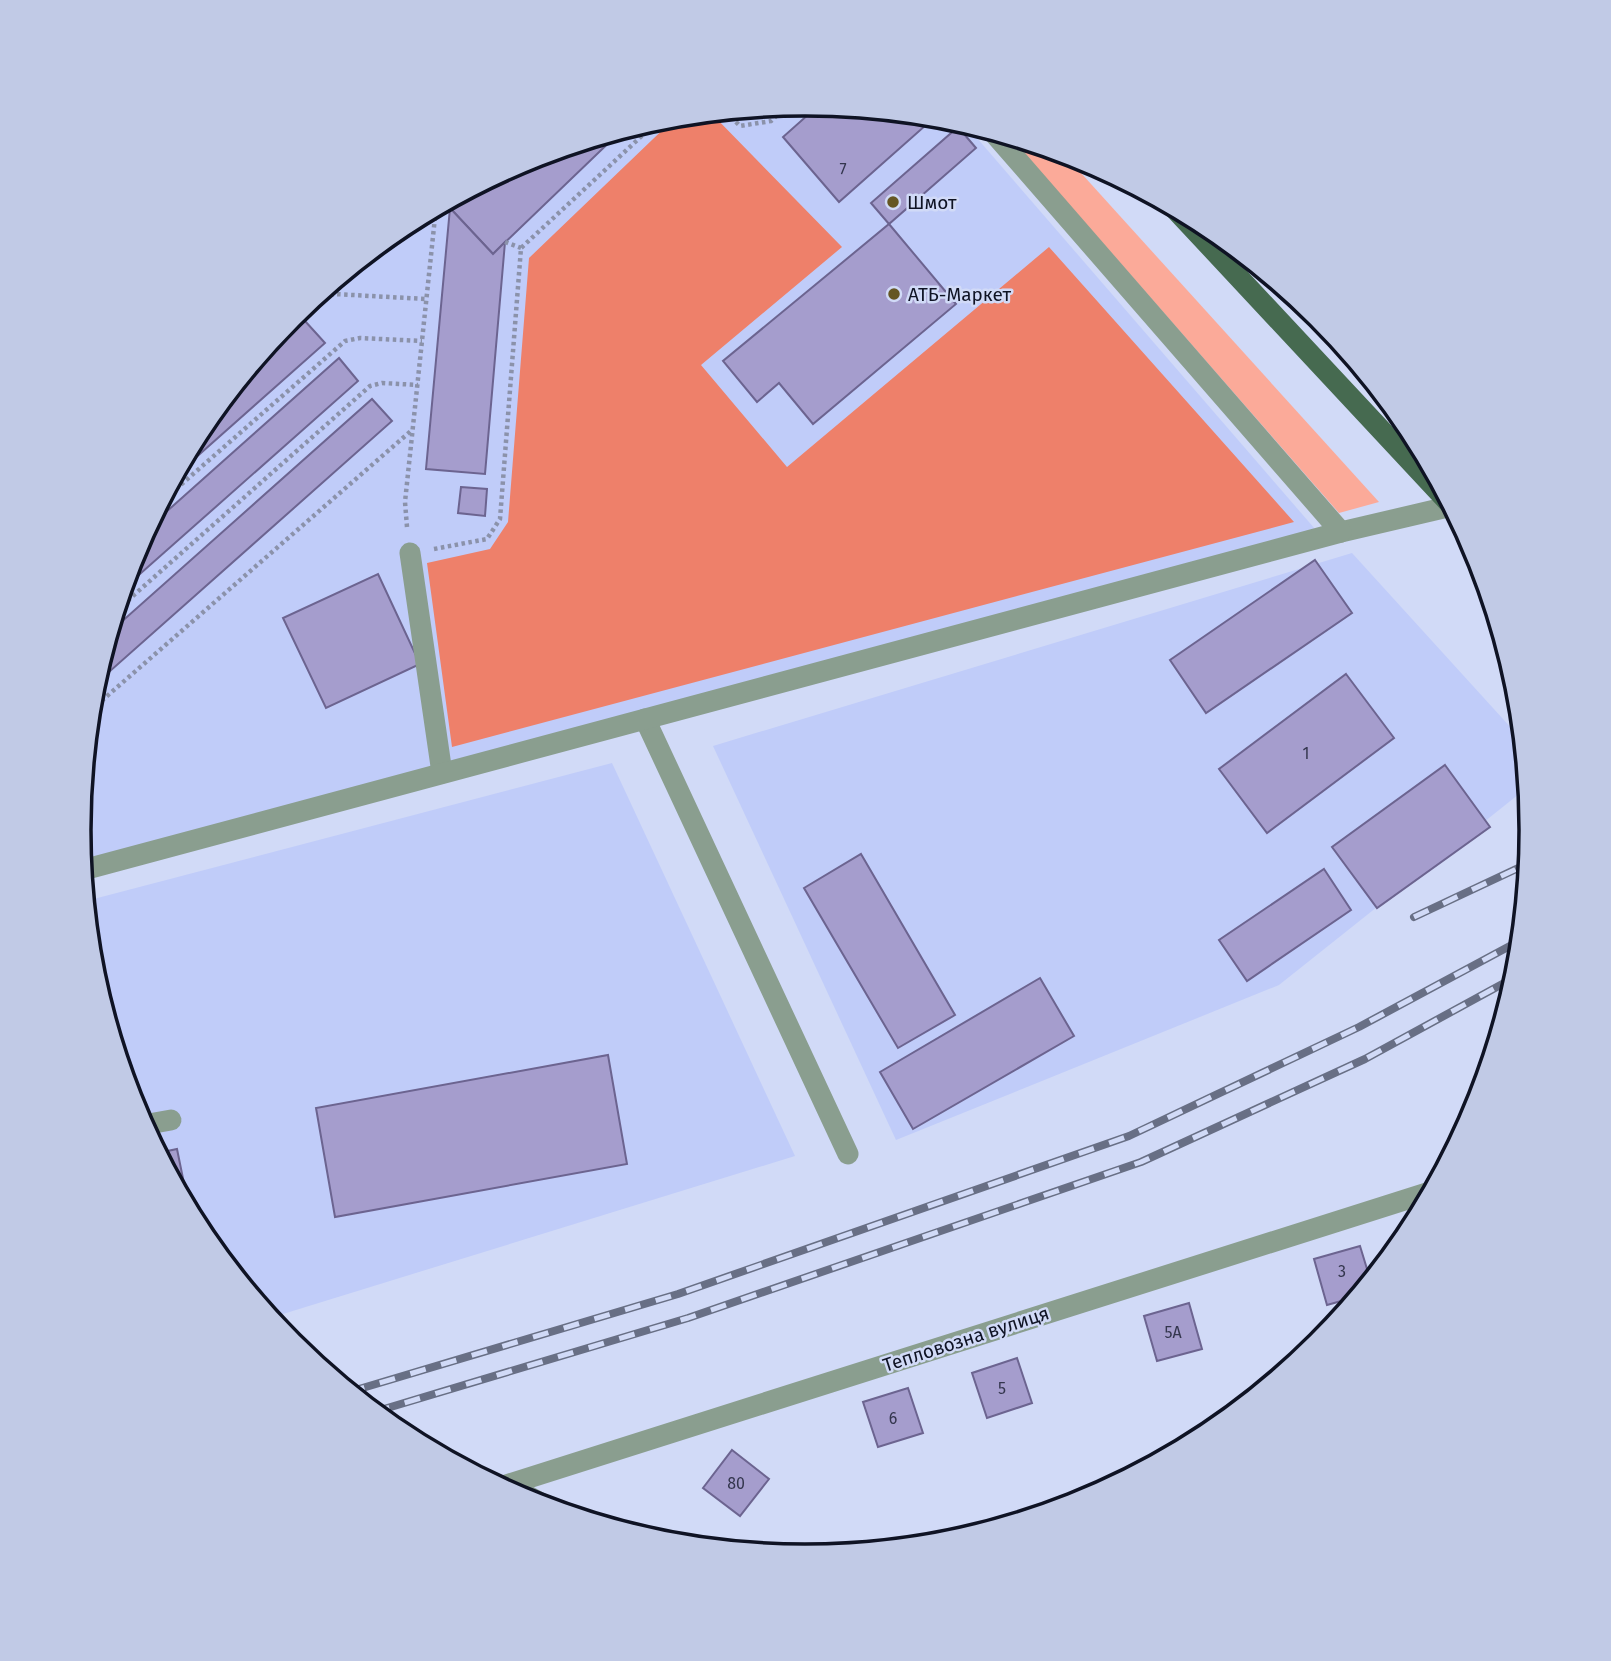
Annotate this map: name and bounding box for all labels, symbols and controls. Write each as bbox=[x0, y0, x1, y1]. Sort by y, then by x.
house number: 7 bbox=[839, 160, 847, 179]
place label: Шмот bbox=[907, 191, 957, 214]
marker: Шмот bbox=[885, 194, 901, 210]
place label: АТБ-Маркет bbox=[908, 283, 1011, 306]
marker: АТБ-Маркет bbox=[886, 286, 902, 302]
house number: 1 bbox=[1303, 744, 1309, 763]
house number: 3 bbox=[1338, 1262, 1346, 1281]
street label: Тепловозна вулиця bbox=[880, 1301, 1052, 1377]
house number: 5А bbox=[1164, 1323, 1182, 1342]
house number: 5 bbox=[998, 1379, 1006, 1398]
house number: 6 bbox=[889, 1409, 897, 1428]
house number: 80 bbox=[727, 1474, 745, 1493]

